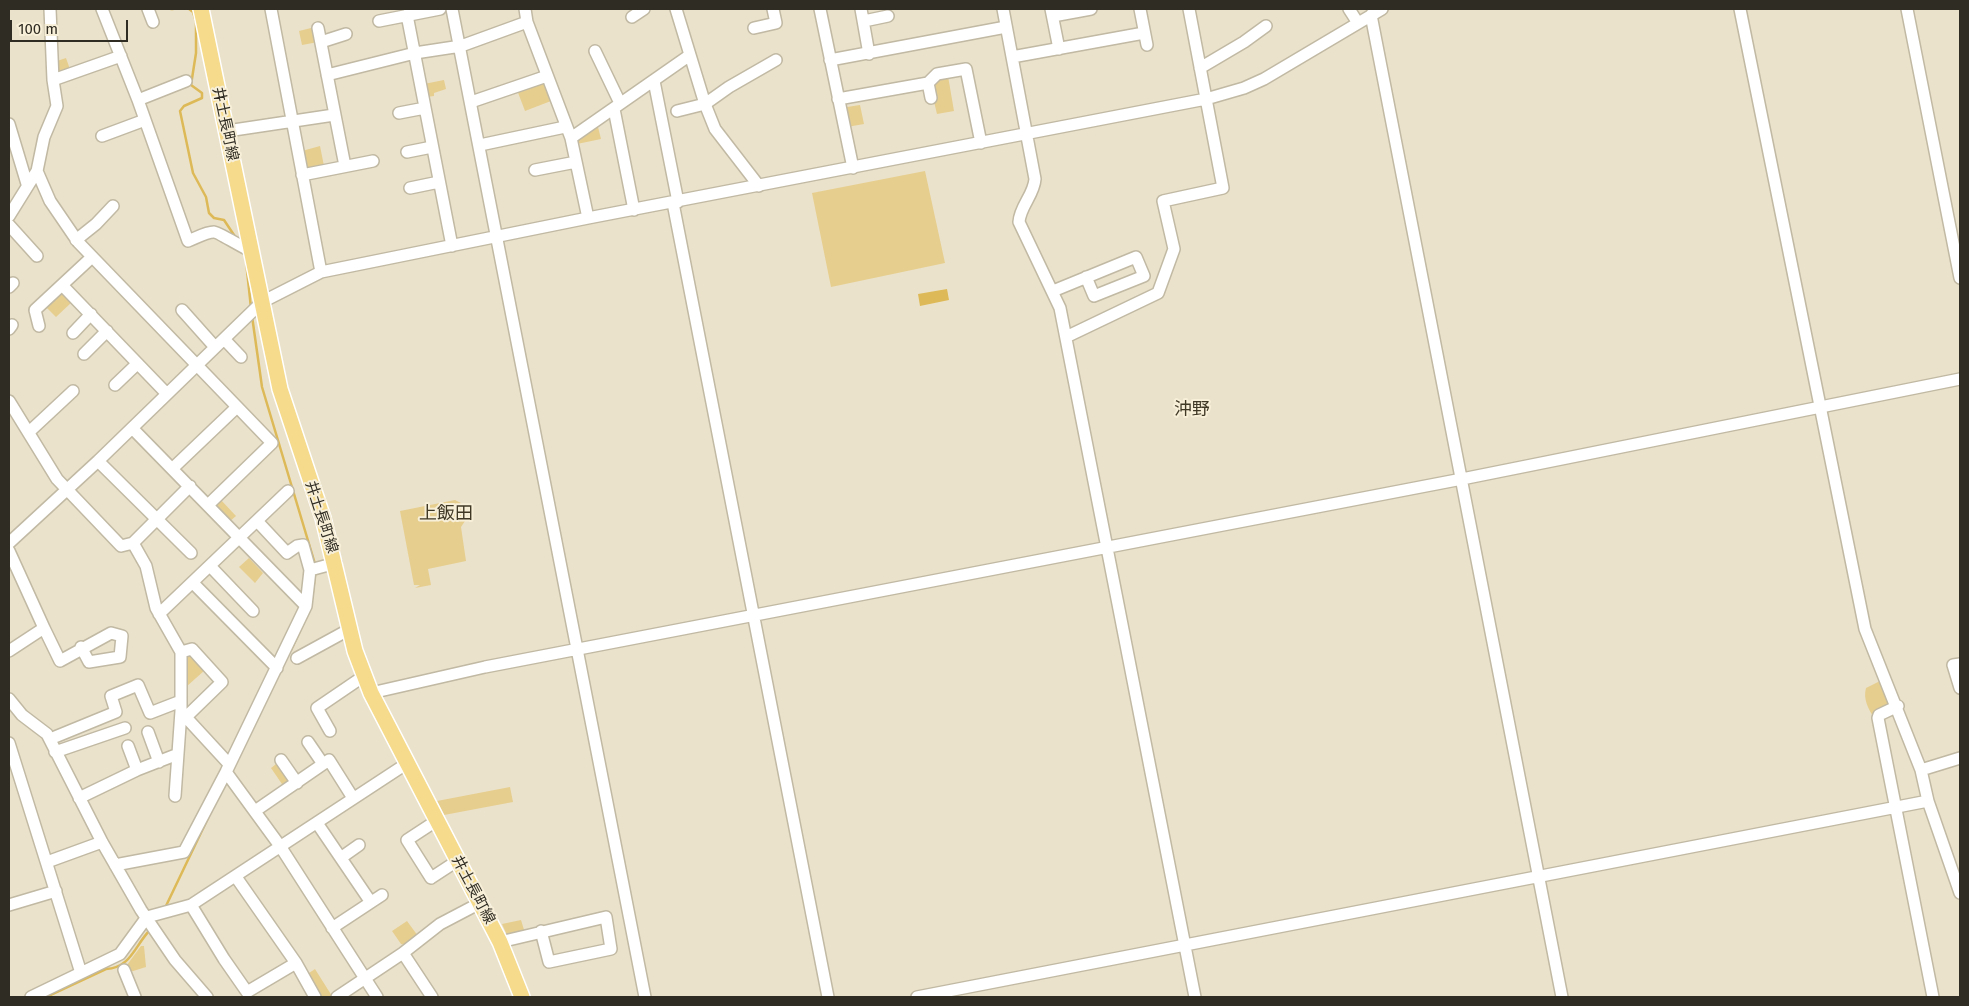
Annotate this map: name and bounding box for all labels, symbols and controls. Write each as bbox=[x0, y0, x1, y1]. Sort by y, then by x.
scale bar bbox=[12, 10, 130, 42]
text: 100 m bbox=[18, 20, 58, 38]
street label: 井土長町線 bbox=[208, 85, 242, 163]
district label: 沖野 bbox=[1174, 399, 1210, 421]
street label: 井土長町線 bbox=[301, 479, 341, 555]
district label: 上飯田 bbox=[419, 503, 473, 525]
street label: 井土長町線 bbox=[447, 853, 499, 927]

